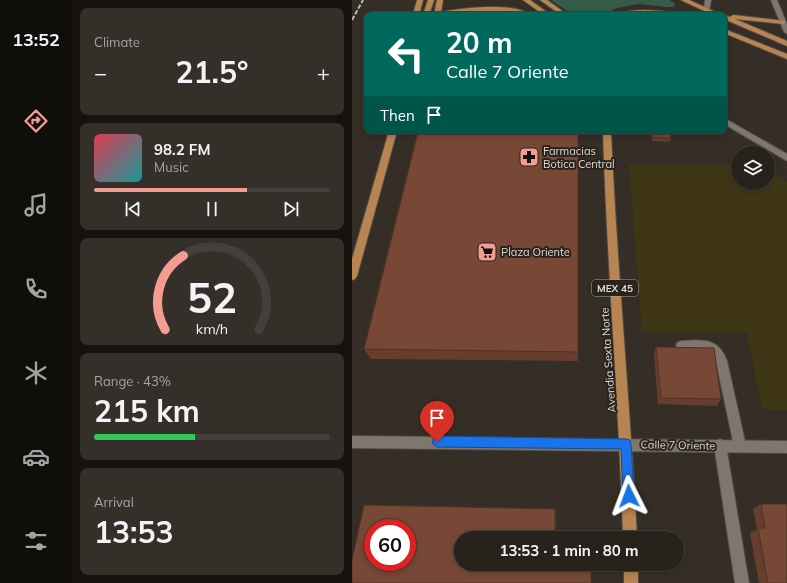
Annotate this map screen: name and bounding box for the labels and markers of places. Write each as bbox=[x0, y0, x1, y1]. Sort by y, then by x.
place label: Farmacias Botica Central bbox=[543, 144, 615, 171]
pharmacy icon: Farmacias Botica Central bbox=[518, 146, 540, 168]
supermarket icon: Plaza Oriente bbox=[476, 241, 498, 263]
place label: Plaza Oriente bbox=[501, 245, 570, 259]
pin bbox=[420, 401, 454, 442]

